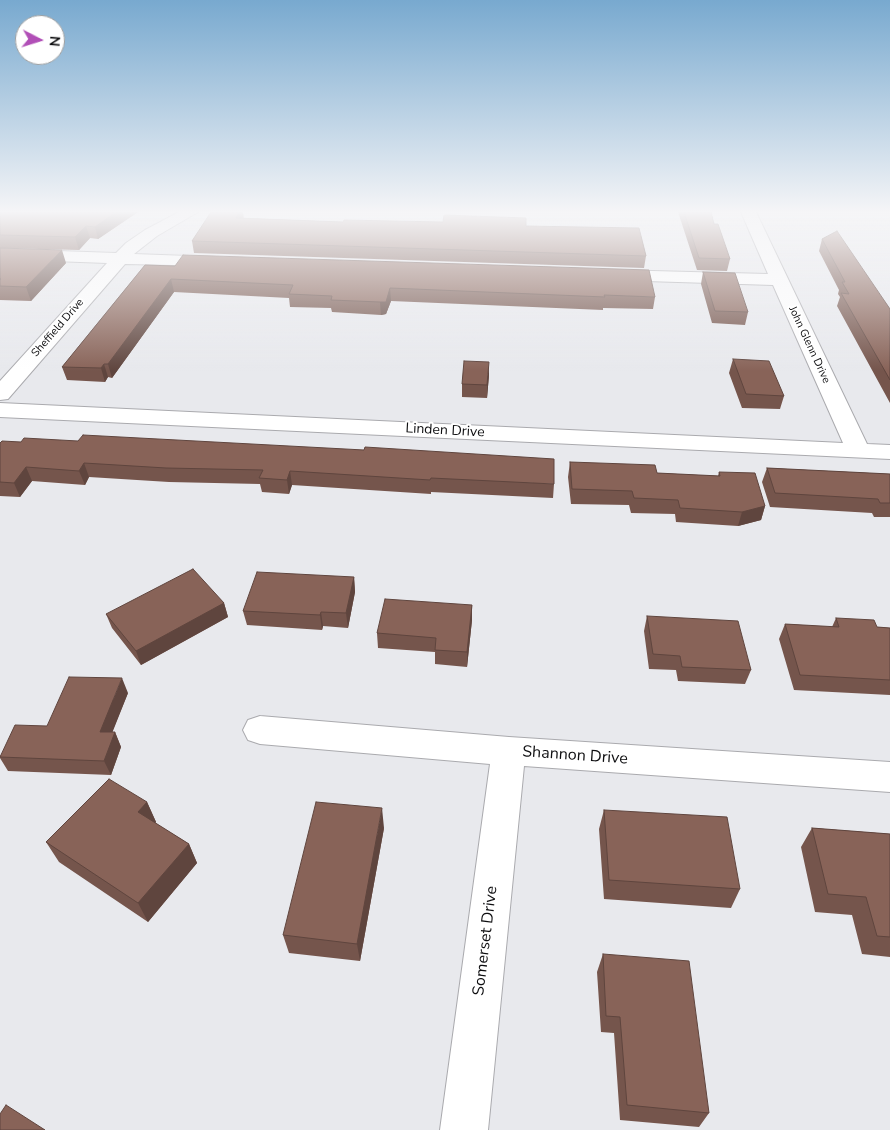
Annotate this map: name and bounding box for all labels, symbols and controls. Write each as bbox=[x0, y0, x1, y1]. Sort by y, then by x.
north arrow bbox=[15, 15, 65, 65]
text: N bbox=[45, 35, 64, 47]
street label: Sheffield Drive bbox=[29, 296, 87, 360]
street label: John Glenn Drive bbox=[785, 304, 833, 386]
street label: Linden Drive bbox=[405, 421, 485, 441]
street label: Shannon Drive bbox=[522, 743, 628, 769]
street label: Somerset Drive bbox=[470, 885, 502, 997]

